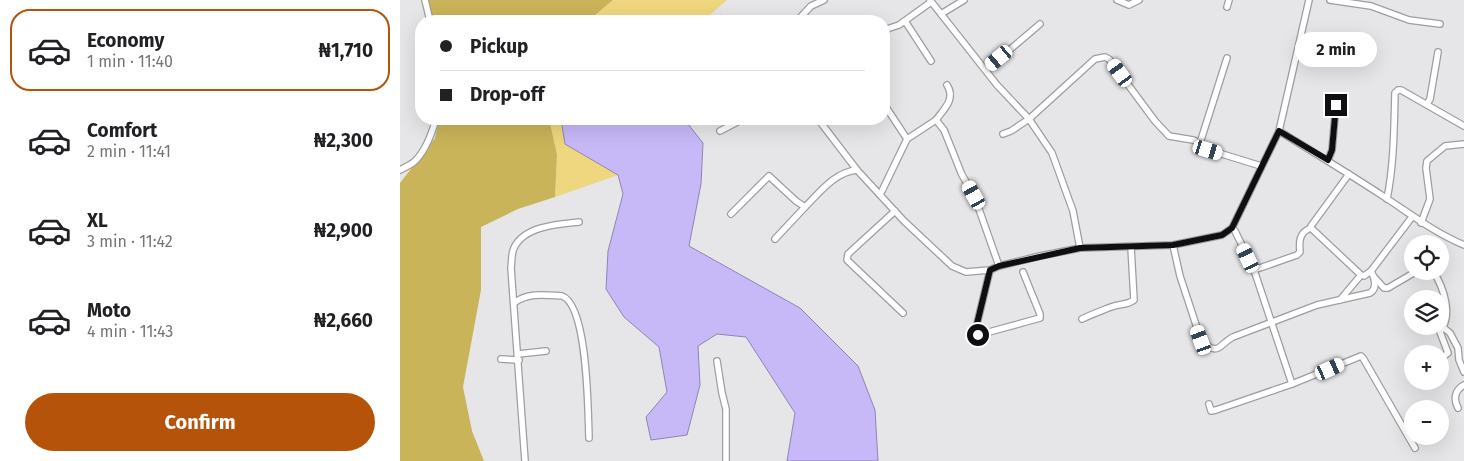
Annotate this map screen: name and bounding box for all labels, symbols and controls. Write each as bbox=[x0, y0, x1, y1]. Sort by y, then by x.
icon: car bbox=[27, 28, 72, 73]
text: Economy bbox=[87, 29, 164, 52]
callout: 2 min bbox=[1295, 32, 1377, 68]
text: Pickup bbox=[470, 35, 528, 58]
text: ₦1,710 bbox=[319, 39, 373, 62]
text: 2 min bbox=[1316, 40, 1356, 59]
car bbox=[982, 43, 1015, 73]
text: 1 min · 11:40 bbox=[87, 52, 173, 71]
car bbox=[1105, 56, 1134, 90]
text: Drop-off bbox=[470, 83, 544, 106]
route end bbox=[1325, 94, 1347, 116]
icon: car bbox=[27, 118, 72, 163]
text: Comfort bbox=[87, 119, 157, 142]
text: ₦2,300 bbox=[314, 129, 373, 152]
car bbox=[1191, 138, 1224, 162]
text: 2 min · 11:41 bbox=[87, 142, 171, 161]
car bbox=[960, 178, 987, 212]
icon: car bbox=[27, 208, 72, 253]
text: XL bbox=[87, 209, 108, 232]
text: ₦2,900 bbox=[314, 219, 373, 242]
text: 3 min · 11:42 bbox=[87, 232, 173, 251]
map controls bbox=[1404, 235, 1449, 445]
button: locate bbox=[1404, 235, 1449, 280]
car bbox=[1234, 241, 1261, 275]
button: layers bbox=[1404, 290, 1449, 335]
icon: car bbox=[27, 298, 72, 343]
text: Moto bbox=[87, 299, 131, 322]
text: ₦2,660 bbox=[314, 309, 373, 332]
text: 4 min · 11:43 bbox=[87, 322, 173, 341]
car bbox=[1188, 323, 1213, 357]
route start bbox=[967, 324, 989, 346]
button: + bbox=[1404, 345, 1449, 390]
car bbox=[1313, 356, 1346, 382]
button: Confirm bbox=[25, 393, 375, 451]
button: − bbox=[1404, 400, 1449, 445]

